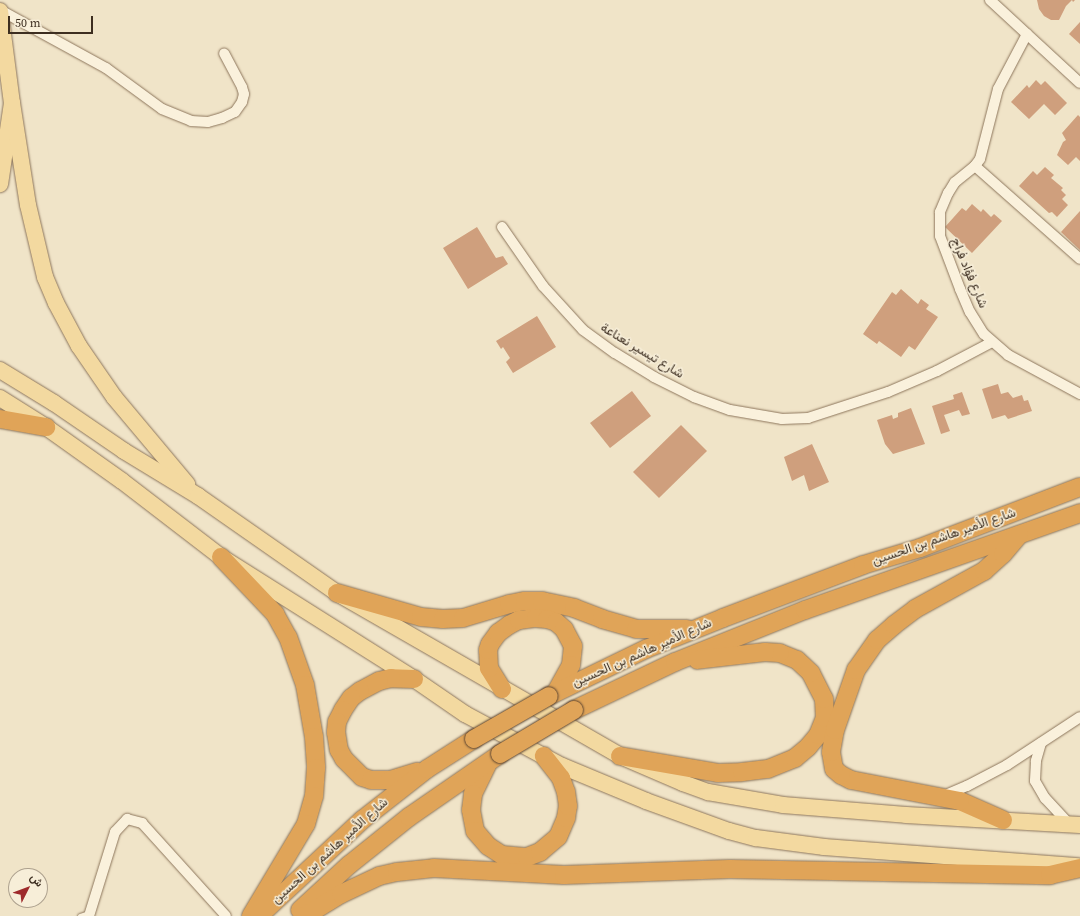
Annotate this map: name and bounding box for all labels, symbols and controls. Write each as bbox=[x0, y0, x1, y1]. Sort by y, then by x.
scale bar bbox=[10, 8, 95, 34]
text: 50 m bbox=[15, 15, 41, 31]
street label: شارع فؤاد فراج bbox=[947, 235, 991, 311]
street label: شارع تيسير نعناعة bbox=[597, 320, 687, 382]
street label: شارع الأمير هاشم بن الحسين bbox=[870, 505, 1018, 569]
street label: شارع الأمير هاشم بن الحسين bbox=[570, 615, 714, 691]
street label: شارع الأمير هاشم بن الحسين bbox=[269, 795, 391, 907]
north arrow bbox=[8, 868, 48, 908]
text: ش bbox=[27, 870, 47, 890]

